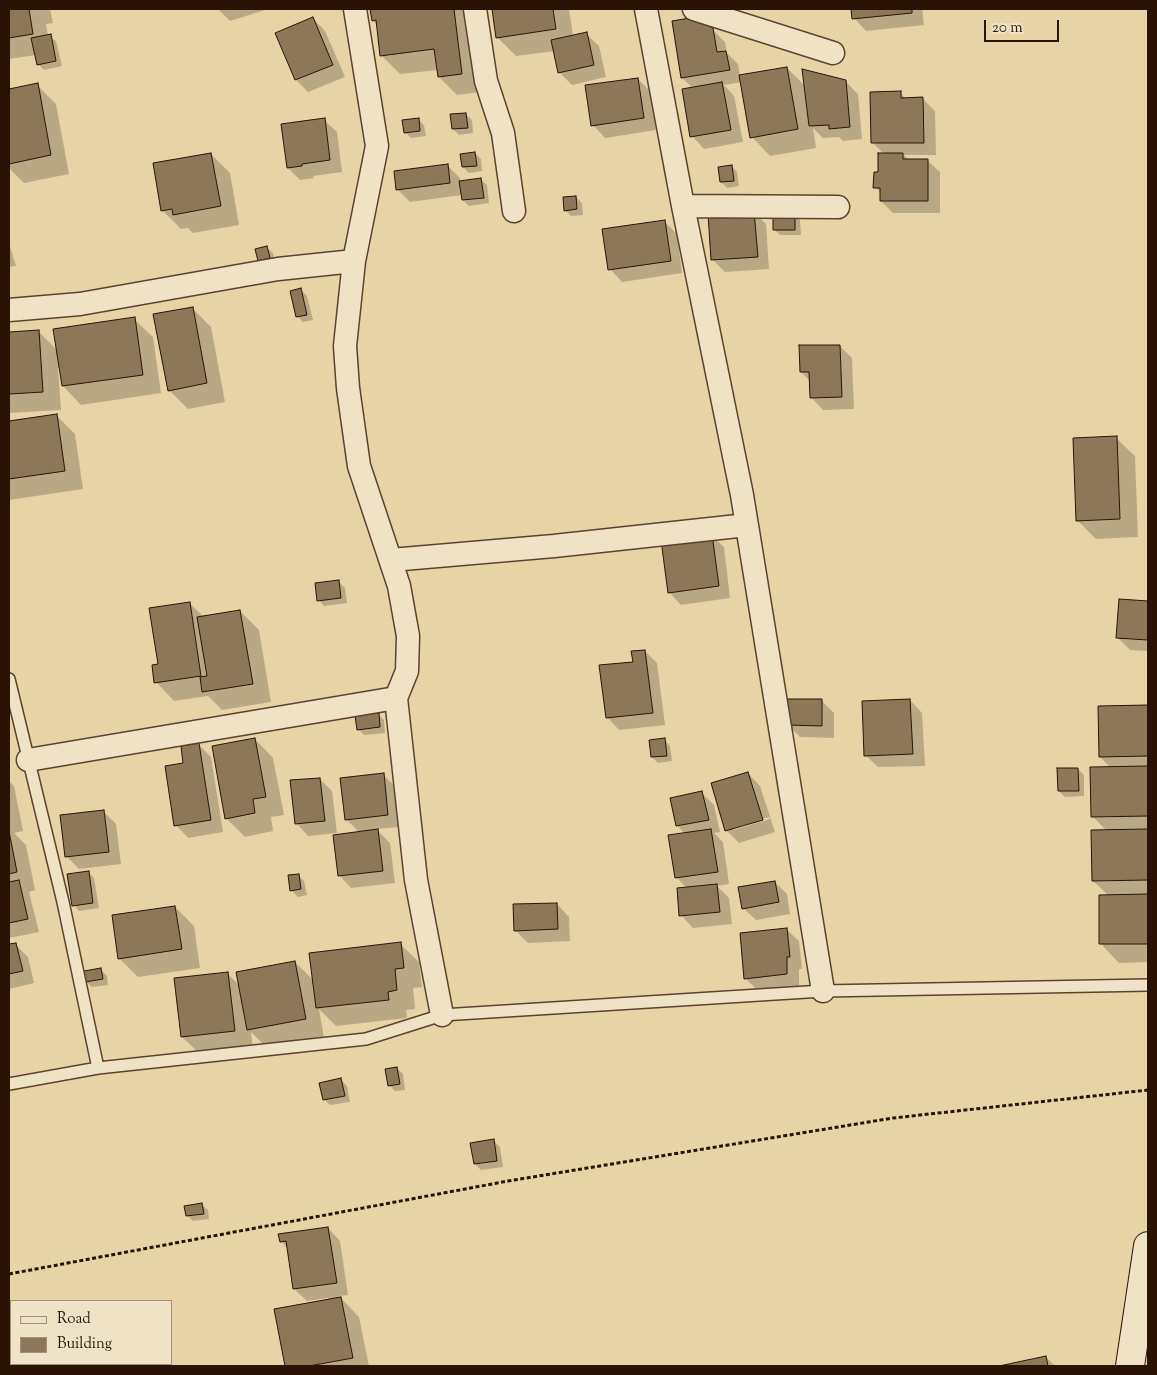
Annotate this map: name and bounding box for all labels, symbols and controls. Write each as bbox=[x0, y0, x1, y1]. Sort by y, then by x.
scale bar bbox=[987, 10, 1062, 42]
text: 20 m bbox=[992, 18, 1023, 39]
legend bbox=[10, 1300, 172, 1365]
text: Road bbox=[57, 1309, 91, 1330]
text: Building bbox=[57, 1334, 112, 1355]

